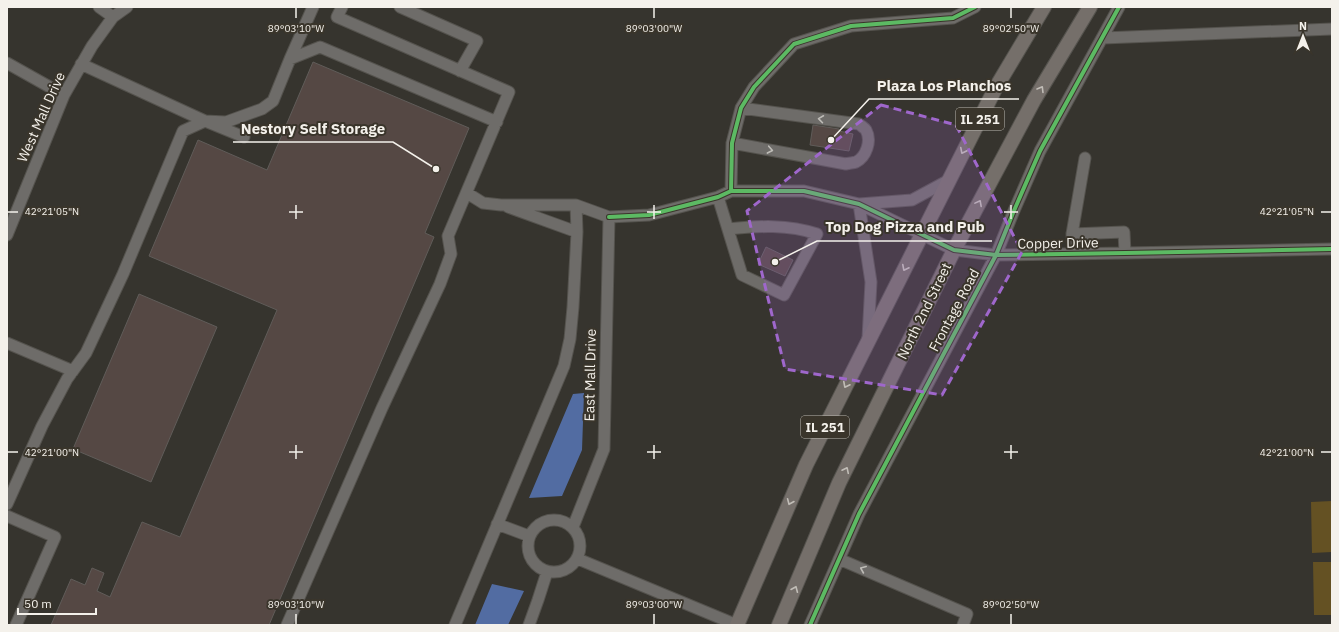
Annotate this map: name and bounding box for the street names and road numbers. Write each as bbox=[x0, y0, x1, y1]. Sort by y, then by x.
street label: West Mall Drive bbox=[13, 69, 69, 165]
road number: IL 251 bbox=[956, 108, 1004, 130]
street label: Copper Drive bbox=[1017, 233, 1099, 253]
street label: North 2nd Street bbox=[893, 260, 955, 362]
street label: Frontage Road bbox=[925, 265, 983, 355]
street label: East Mall Drive bbox=[580, 328, 600, 422]
road number: IL 251 bbox=[801, 416, 849, 438]

